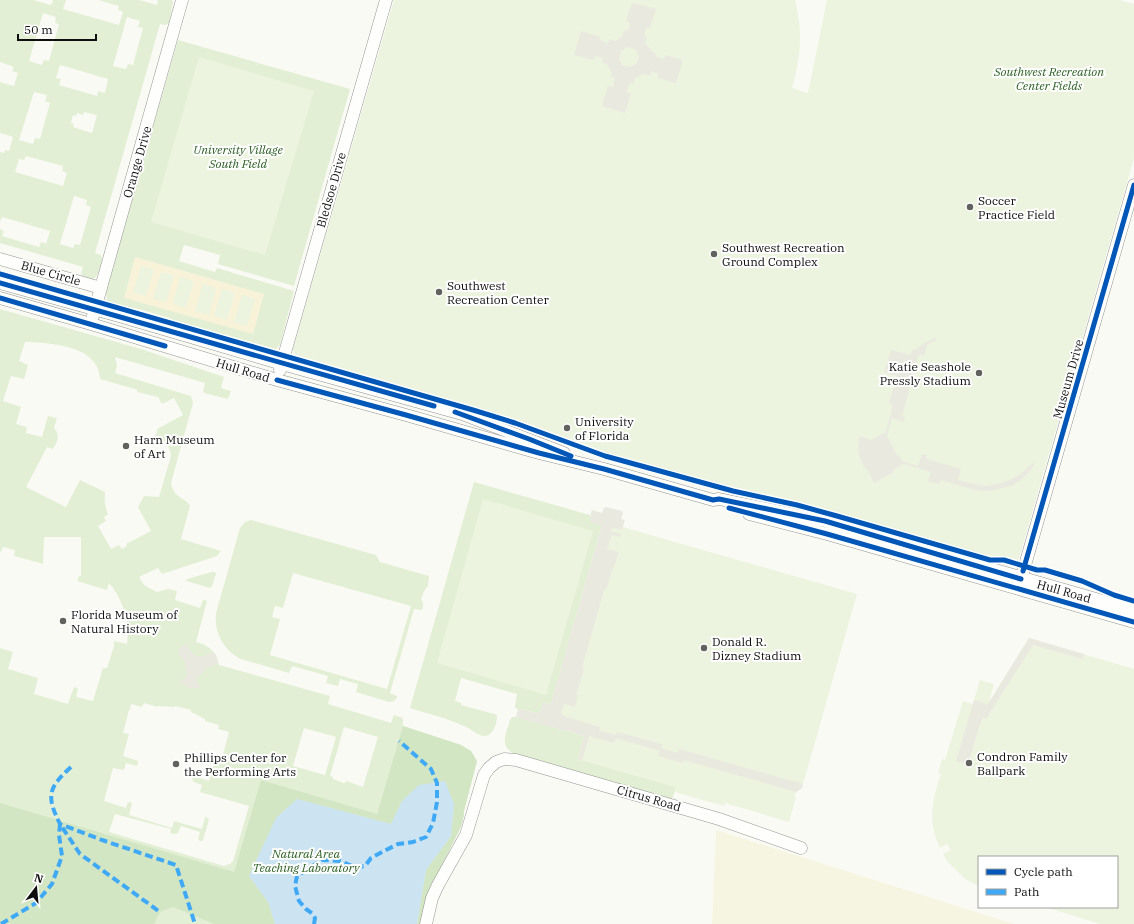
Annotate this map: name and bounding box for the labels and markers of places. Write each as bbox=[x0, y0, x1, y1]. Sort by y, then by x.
place label: Soccer Practice Field bbox=[978, 193, 1055, 222]
marker: Soccer Practice Field bbox=[965, 202, 975, 212]
place label: Southwest Recreation Ground Complex bbox=[722, 240, 845, 269]
marker: Southwest Recreation Ground Complex bbox=[709, 249, 719, 259]
place label: Southwest Recreation Center bbox=[447, 278, 549, 307]
marker: Southwest Recreation Center bbox=[434, 287, 444, 297]
place label: Katie Seashole Pressly Stadium bbox=[880, 359, 972, 388]
marker: Katie Seashole Pressly Stadium bbox=[974, 368, 984, 378]
place label: University of Florida bbox=[575, 414, 634, 443]
marker: University of Florida bbox=[562, 423, 572, 433]
place label: Harn Museum of Art bbox=[134, 432, 215, 461]
marker: Harn Museum of Art bbox=[121, 441, 131, 451]
place label: Florida Museum of Natural History bbox=[71, 607, 178, 636]
marker: Florida Museum of Natural History bbox=[58, 616, 68, 626]
place label: Donald R. Dizney Stadium bbox=[712, 634, 802, 663]
marker: Donald R. Dizney Stadium bbox=[699, 643, 709, 653]
place label: Condron Family Ballpark bbox=[977, 749, 1068, 778]
place label: Phillips Center for the Performing Arts bbox=[184, 750, 296, 779]
marker: Condron Family Ballpark bbox=[964, 758, 974, 768]
marker: Phillips Center for the Performing Arts bbox=[171, 759, 181, 769]

